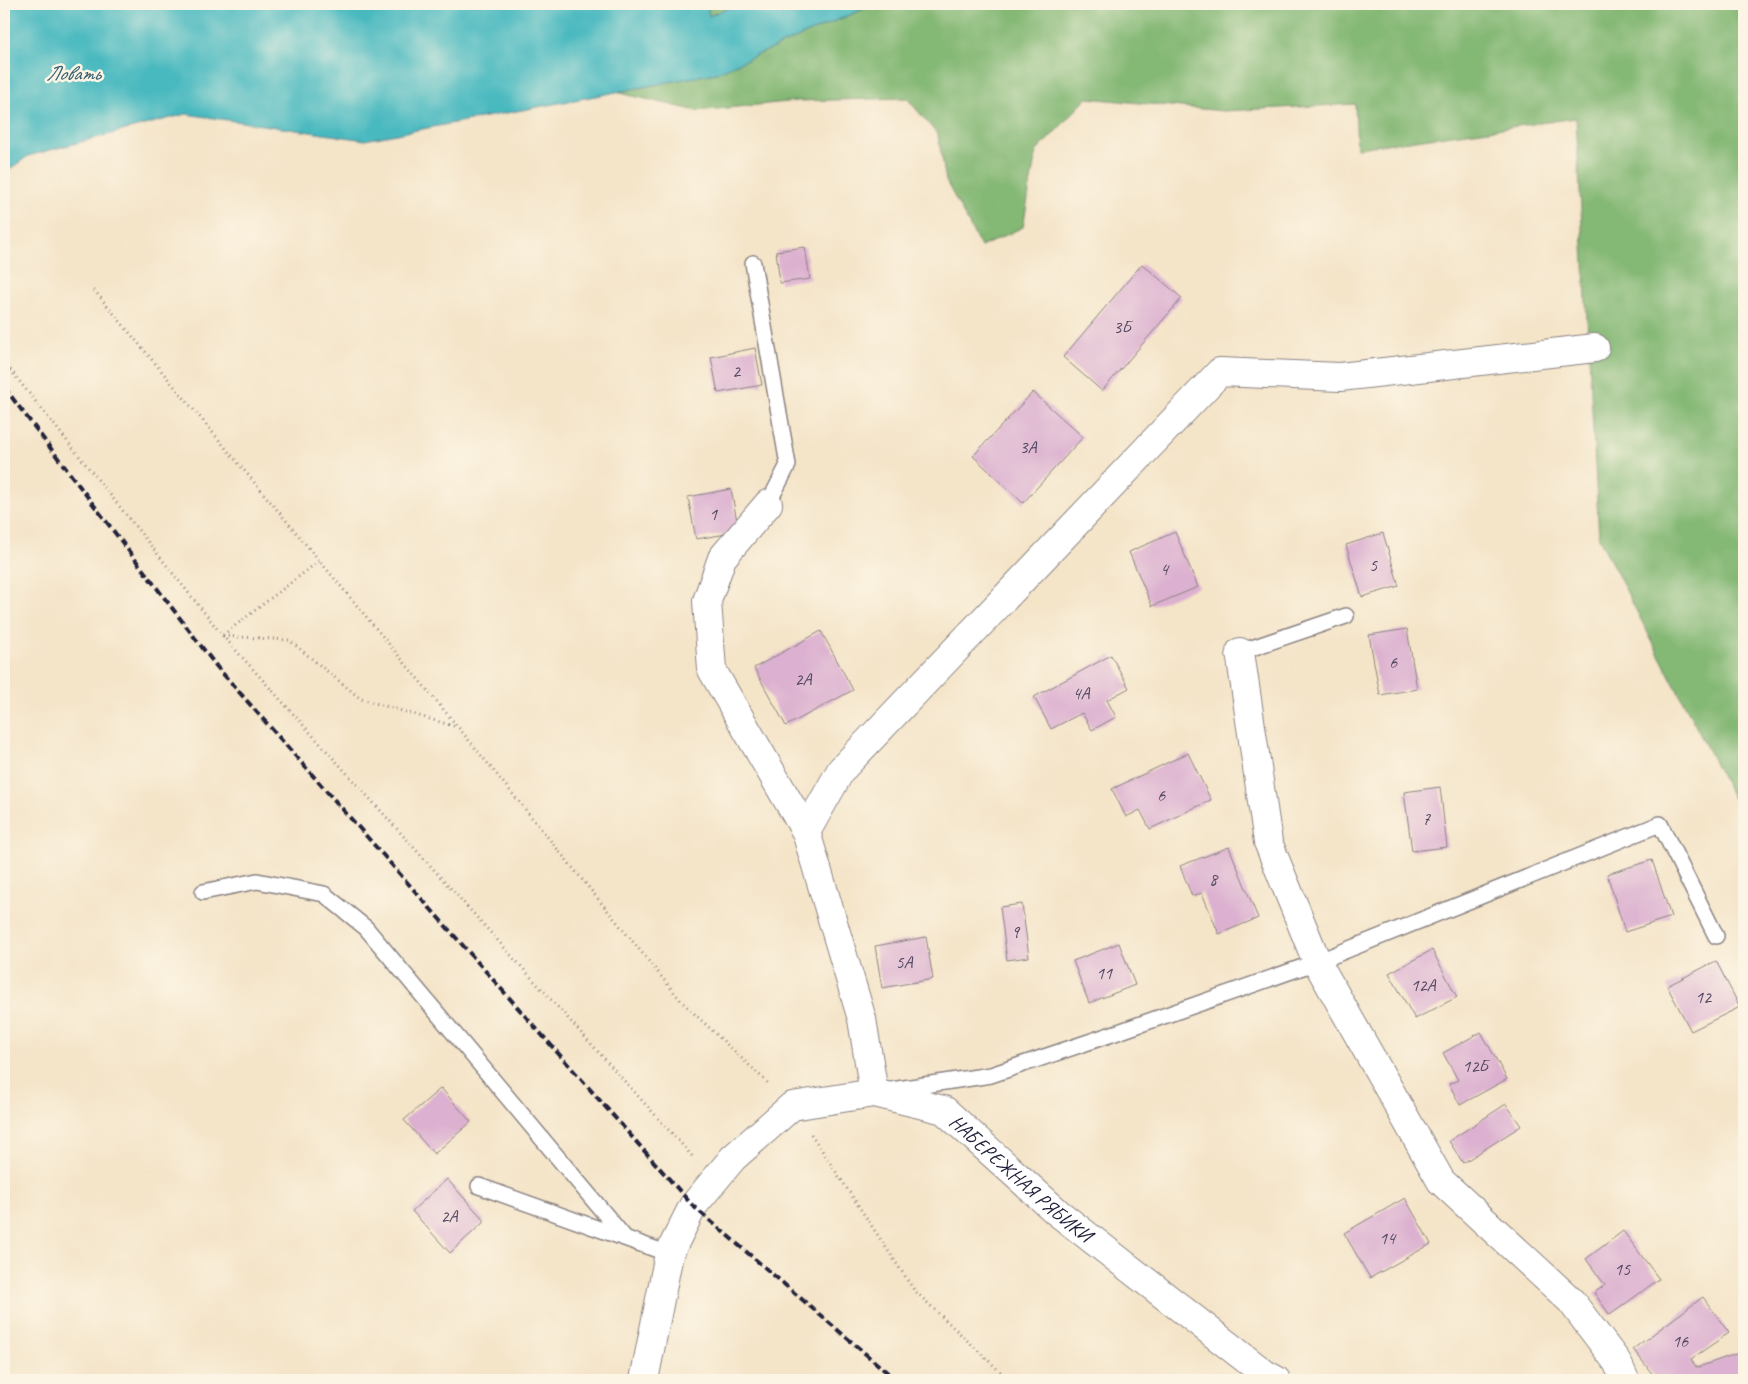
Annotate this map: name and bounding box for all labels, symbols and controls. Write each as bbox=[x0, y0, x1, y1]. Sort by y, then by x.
water label: Ловать bbox=[46, 60, 103, 86]
house number: 3Б bbox=[1113, 316, 1133, 338]
house number: 2 bbox=[732, 360, 742, 382]
house number: 3А bbox=[1019, 436, 1038, 458]
house number: 1 bbox=[709, 503, 718, 525]
house number: 5 bbox=[1369, 554, 1378, 576]
house number: 4 bbox=[1160, 558, 1170, 580]
house number: 6 bbox=[1389, 651, 1398, 673]
house number: 2А bbox=[794, 668, 813, 690]
house number: 4А bbox=[1072, 682, 1091, 704]
house number: 6 bbox=[1157, 784, 1166, 806]
house number: 7 bbox=[1422, 808, 1431, 830]
house number: 8 bbox=[1209, 868, 1219, 890]
house number: 9 bbox=[1011, 921, 1021, 943]
house number: 5А bbox=[895, 951, 914, 973]
house number: 11 bbox=[1096, 962, 1113, 984]
house number: 12А bbox=[1410, 974, 1437, 996]
house number: 12 bbox=[1695, 986, 1713, 1008]
house number: 12Б bbox=[1462, 1055, 1491, 1077]
street label: НАБЕРЕЖНАЯ РЯБИКИ bbox=[944, 1109, 1100, 1250]
house number: 2А bbox=[440, 1205, 459, 1227]
house number: 14 bbox=[1379, 1227, 1397, 1249]
house number: 15 bbox=[1614, 1258, 1631, 1280]
house number: 16 bbox=[1672, 1330, 1689, 1352]

